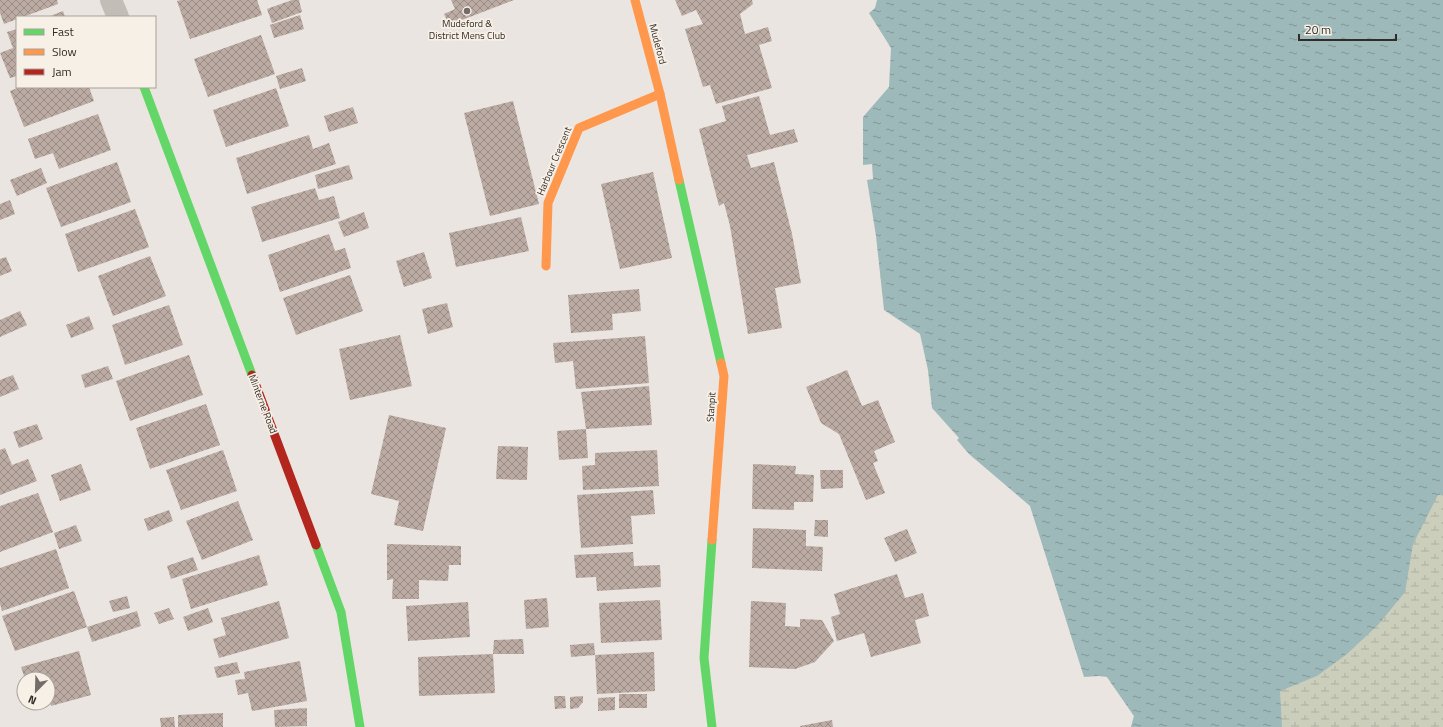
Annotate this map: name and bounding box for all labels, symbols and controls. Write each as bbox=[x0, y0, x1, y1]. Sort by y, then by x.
marker: Mudeford & District Mens Club bbox=[462, 6, 472, 16]
legend bbox=[16, 16, 156, 88]
place label: Mudeford & District Mens Club bbox=[429, 16, 505, 43]
scale bar bbox=[1299, 16, 1396, 42]
text: 20 m bbox=[1305, 20, 1331, 39]
text: Fast bbox=[52, 22, 75, 41]
street label: Mudeford bbox=[645, 22, 671, 66]
text: Slow bbox=[52, 42, 77, 61]
text: Jam bbox=[52, 62, 72, 81]
street label: Harbour Crescent bbox=[533, 124, 575, 198]
street label: Minterne Road bbox=[245, 372, 281, 436]
street label: Stanpit bbox=[702, 391, 720, 423]
north arrow bbox=[16, 671, 56, 711]
text: N bbox=[25, 691, 39, 709]

